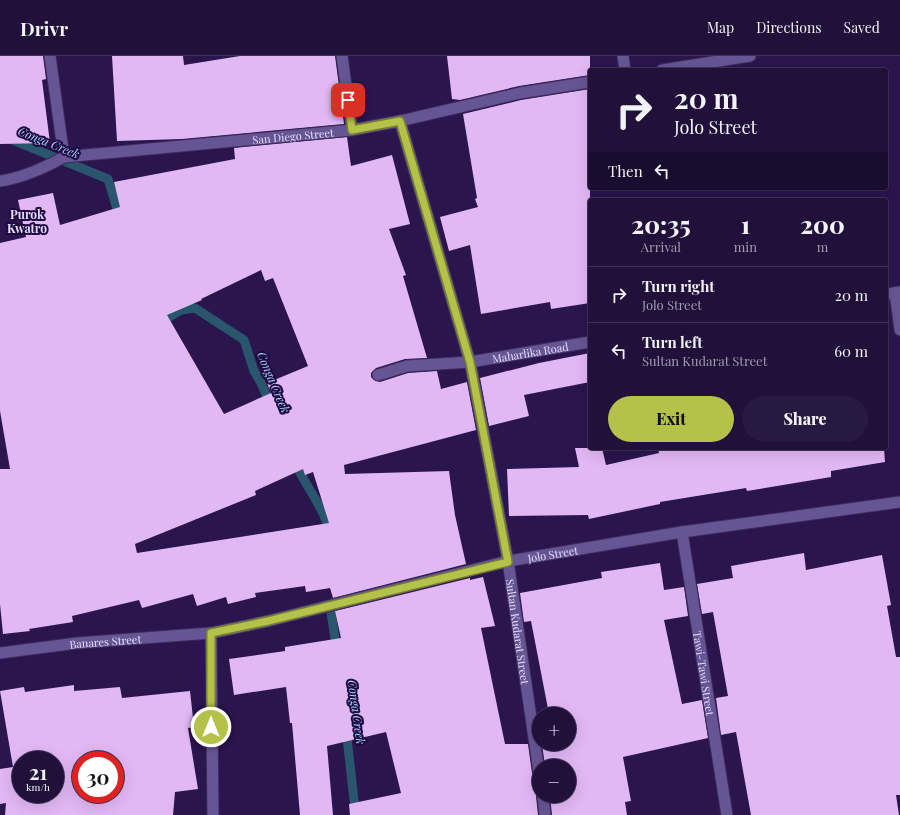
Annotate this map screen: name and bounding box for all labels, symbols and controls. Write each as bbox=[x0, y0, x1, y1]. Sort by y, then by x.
text: Drivr bbox=[20, 15, 68, 41]
text: Map bbox=[707, 18, 734, 37]
text: Directions bbox=[756, 18, 822, 37]
text: Saved bbox=[844, 18, 880, 37]
text: 20 m bbox=[674, 79, 739, 116]
pin bbox=[331, 83, 365, 117]
icon: right bbox=[608, 84, 660, 136]
icon: arrive bbox=[337, 89, 359, 111]
text: Jolo Street bbox=[674, 115, 757, 139]
water label: Conga Creek bbox=[16, 122, 82, 162]
street label: San Diego Street bbox=[252, 124, 334, 147]
icon: left bbox=[651, 160, 673, 182]
text: Then bbox=[608, 161, 643, 181]
district label: Purok Kwatro bbox=[7, 206, 47, 236]
text: 20:35 bbox=[631, 208, 691, 240]
text: 1 bbox=[741, 208, 750, 240]
text: 200 bbox=[800, 208, 845, 240]
text: Arrival bbox=[641, 238, 681, 255]
text: min bbox=[734, 238, 757, 255]
text: m bbox=[817, 238, 828, 255]
text: Turn right bbox=[642, 276, 715, 296]
icon: right bbox=[608, 284, 630, 306]
text: 20 m bbox=[835, 285, 868, 305]
text: Jolo Street bbox=[642, 296, 702, 313]
text: Turn left bbox=[642, 332, 703, 352]
street label: Maharlika Road bbox=[491, 338, 570, 366]
icon: left bbox=[608, 340, 630, 362]
text: 60 m bbox=[834, 341, 868, 361]
water label: Conga Creek bbox=[254, 349, 294, 415]
text: Sultan Kudarat Street bbox=[642, 352, 767, 369]
button: Exit bbox=[608, 396, 734, 442]
button: Share bbox=[742, 396, 868, 442]
street label: Jolo Street bbox=[525, 542, 579, 565]
street label: Sultan Kudarat Street bbox=[503, 578, 534, 685]
street label: Tawi-Tawi Street bbox=[690, 630, 719, 717]
street label: Banares Street bbox=[68, 631, 142, 651]
water label: Conga Creek bbox=[345, 679, 369, 745]
position arrow bbox=[190, 706, 232, 748]
map controls bbox=[532, 707, 576, 803]
button: + bbox=[532, 707, 576, 751]
speed limit sign: 30 bbox=[72, 751, 124, 803]
text: 21 bbox=[29, 758, 47, 785]
button: − bbox=[532, 759, 576, 803]
text: km/h bbox=[26, 780, 50, 794]

